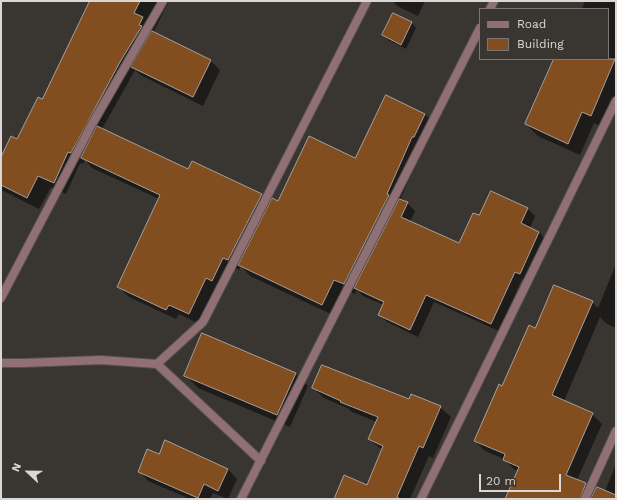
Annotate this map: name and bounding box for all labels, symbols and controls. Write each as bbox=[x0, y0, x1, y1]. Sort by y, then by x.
legend bbox=[479, 8, 609, 60]
text: Road bbox=[517, 17, 546, 31]
text: Building bbox=[517, 37, 564, 51]
north arrow bbox=[8, 452, 48, 492]
text: N bbox=[9, 461, 24, 474]
scale bar bbox=[481, 466, 563, 492]
text: 20 m bbox=[486, 474, 516, 488]

